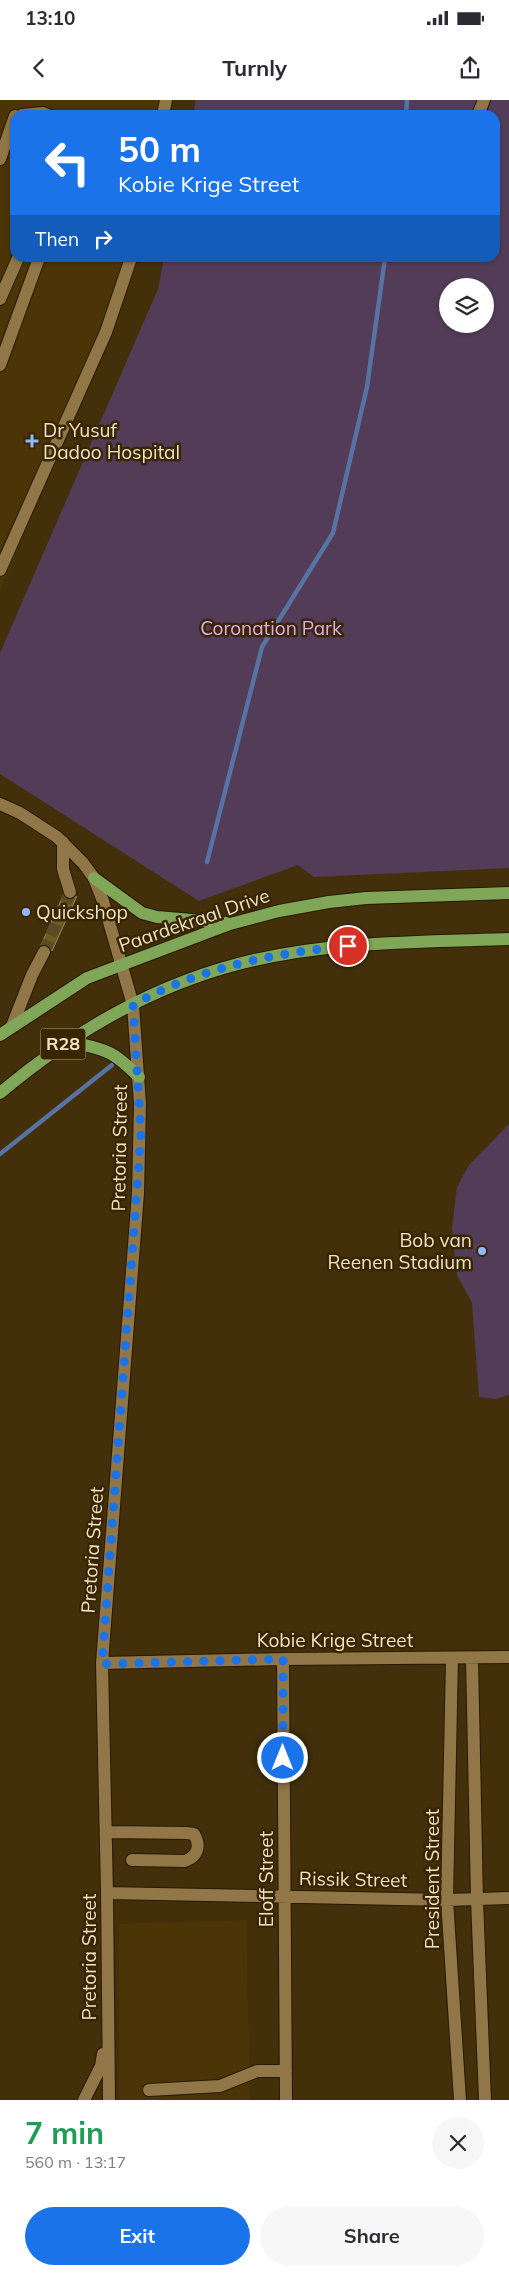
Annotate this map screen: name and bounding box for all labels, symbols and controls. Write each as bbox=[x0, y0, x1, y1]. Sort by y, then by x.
text: 13:10 bbox=[25, 6, 75, 30]
icon: back bbox=[25, 54, 53, 82]
text: Turnly bbox=[222, 54, 287, 82]
icon: share bbox=[456, 54, 484, 82]
text: 50 m bbox=[118, 127, 201, 171]
icon: left bbox=[35, 130, 100, 195]
text: Kobie Krige Street bbox=[118, 170, 299, 198]
icon: right bbox=[89, 225, 117, 253]
text: Then bbox=[35, 227, 79, 251]
map controls bbox=[439, 278, 494, 333]
button: layers bbox=[439, 278, 494, 333]
place label: Dr Yusuf Dadoo Hospital bbox=[43, 418, 180, 464]
marker: Dr Yusuf Dadoo Hospital bbox=[25, 434, 39, 448]
park label: Coronation Park bbox=[200, 616, 342, 640]
street label: Paardekraal Drive bbox=[115, 883, 273, 957]
place label: Quickshop bbox=[36, 900, 128, 924]
marker: Quickshop bbox=[20, 906, 32, 918]
pin bbox=[327, 925, 369, 967]
icon: arrive bbox=[334, 932, 362, 960]
road number: R28 bbox=[40, 1029, 86, 1060]
street label: Pretoria Street bbox=[106, 1084, 132, 1212]
place label: Bob van Reenen Stadium bbox=[327, 1228, 472, 1274]
marker: Bob van Reenen Stadium bbox=[476, 1245, 488, 1257]
street label: Pretoria Street bbox=[76, 1485, 108, 1614]
street label: Kobie Krige Street bbox=[257, 1628, 414, 1652]
position arrow bbox=[256, 1731, 308, 1783]
street label: President Street bbox=[420, 1809, 444, 1949]
street label: Eloff Street bbox=[254, 1830, 278, 1927]
street label: Rissik Street bbox=[299, 1866, 408, 1892]
street label: Pretoria Street bbox=[77, 1893, 101, 2021]
text: 7 min bbox=[25, 2114, 104, 2152]
button: close bbox=[432, 2117, 484, 2169]
text: 560 m · 13:17 bbox=[25, 2152, 126, 2172]
button: Exit bbox=[25, 2207, 250, 2265]
button: Share bbox=[260, 2207, 484, 2265]

